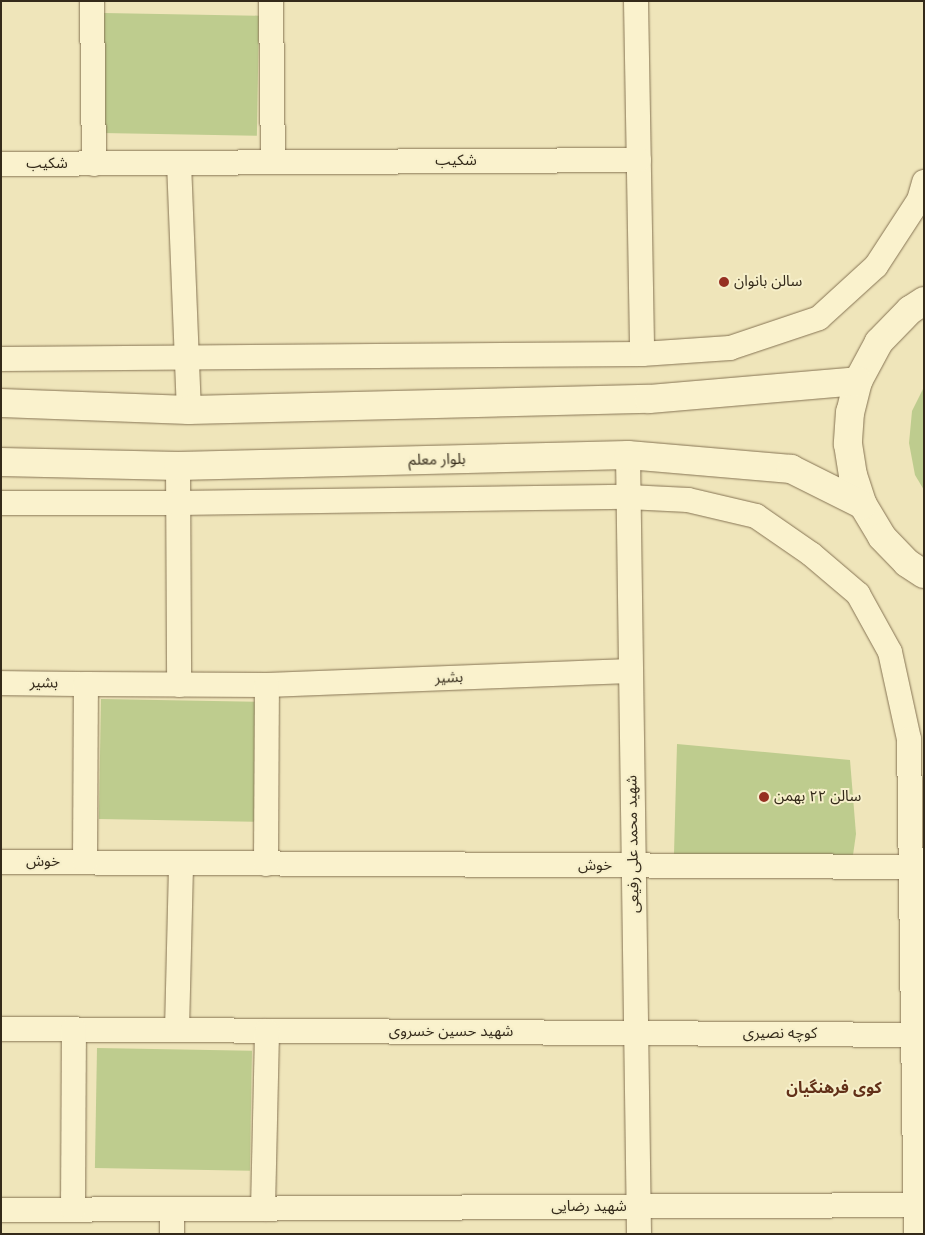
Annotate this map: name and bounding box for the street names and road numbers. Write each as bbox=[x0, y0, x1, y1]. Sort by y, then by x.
street label: شکیب bbox=[435, 152, 477, 170]
street label: شکیب bbox=[26, 155, 68, 173]
street label: بلوار معلم bbox=[408, 451, 466, 469]
street label: بشیر bbox=[435, 669, 463, 687]
street label: بشیر bbox=[30, 674, 58, 692]
street label: شهید محمد علی رفیعی bbox=[623, 775, 643, 913]
street label: خوش bbox=[26, 853, 60, 871]
street label: خوش bbox=[578, 857, 612, 875]
street label: شهید حسین خسروی bbox=[389, 1023, 513, 1041]
street label: کوچه نصیری bbox=[743, 1025, 817, 1043]
street label: شهید رضایی bbox=[551, 1198, 627, 1216]

